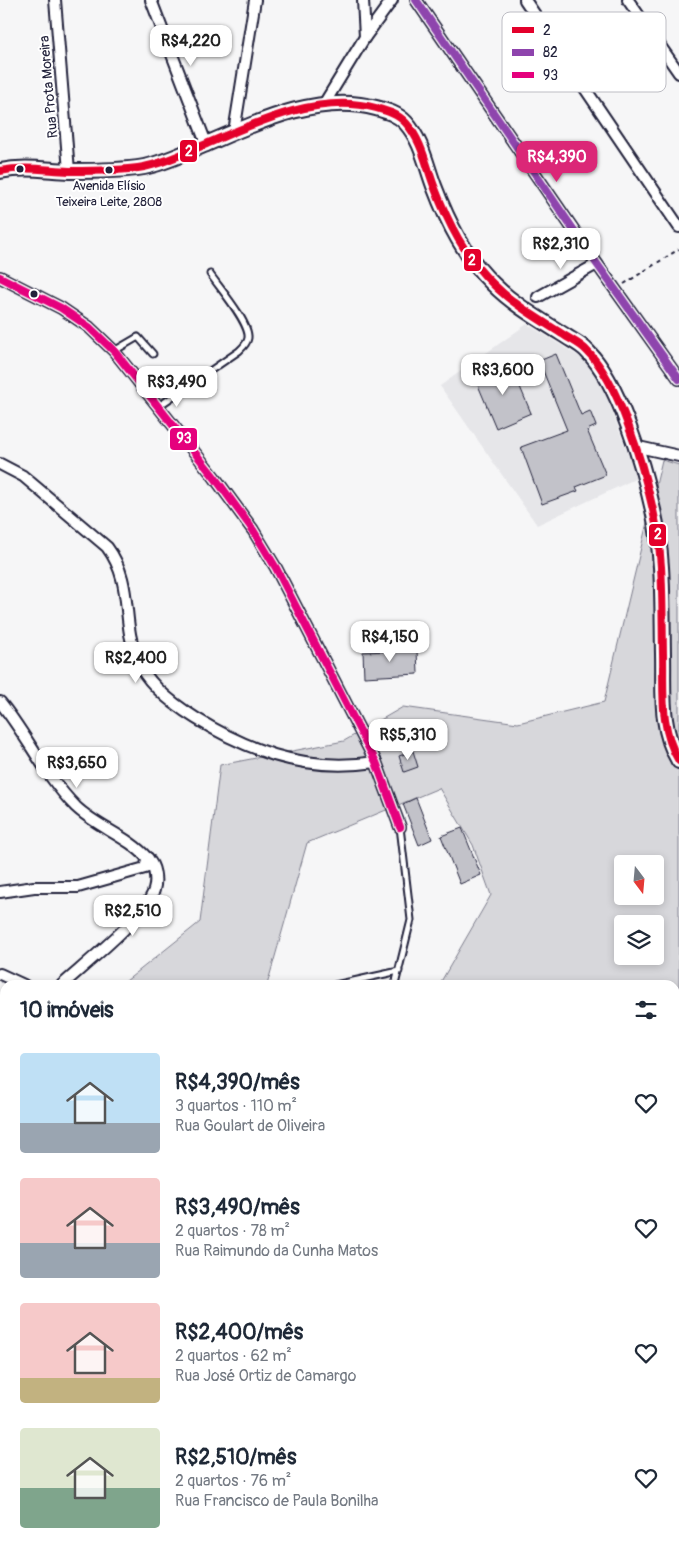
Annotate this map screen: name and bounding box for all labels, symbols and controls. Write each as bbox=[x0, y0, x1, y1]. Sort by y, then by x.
legend bbox=[502, 12, 666, 92]
text: 2 bbox=[543, 22, 551, 39]
pin: R$4,220 bbox=[145, 24, 237, 67]
text: R$4,220 bbox=[161, 31, 221, 51]
street label: Rua Prota Moreira bbox=[36, 35, 61, 139]
text: 82 bbox=[543, 44, 558, 61]
text: 93 bbox=[543, 67, 558, 84]
line badge: 2 bbox=[179, 139, 198, 163]
pin: R$4,390 bbox=[511, 140, 603, 183]
text: 2 bbox=[185, 143, 193, 160]
text: R$4,390 bbox=[527, 147, 587, 167]
unlabelled marker bbox=[15, 164, 25, 174]
marker: Avenida Elísio Teixeira Leite, 2808 bbox=[104, 165, 114, 175]
place label: Avenida Elísio Teixeira Leite, 2808 bbox=[56, 178, 163, 210]
pin: R$2,310 bbox=[515, 228, 607, 270]
text: R$2,310 bbox=[532, 234, 590, 254]
line badge: 2 bbox=[463, 248, 482, 272]
text: 2 bbox=[468, 252, 476, 269]
unlabelled marker bbox=[29, 289, 39, 299]
pin: R$3,600 bbox=[457, 354, 549, 396]
text: R$3,600 bbox=[472, 360, 534, 380]
pin: R$3,490 bbox=[131, 366, 223, 408]
text: R$3,490 bbox=[147, 372, 207, 392]
line badge: 93 bbox=[169, 427, 198, 451]
text: 93 bbox=[176, 430, 192, 447]
line badge: 2 bbox=[648, 523, 667, 547]
text: 2 bbox=[654, 526, 662, 543]
pin: R$4,150 bbox=[344, 620, 436, 663]
text: R$4,150 bbox=[361, 627, 419, 647]
pin: R$2,400 bbox=[90, 642, 182, 684]
text: R$2,400 bbox=[105, 648, 167, 668]
pin: R$5,310 bbox=[362, 718, 454, 761]
text: R$5,310 bbox=[380, 725, 436, 745]
pin: R$3,650 bbox=[31, 746, 123, 789]
text: R$3,650 bbox=[47, 753, 107, 773]
north arrow bbox=[614, 855, 664, 905]
map controls bbox=[614, 855, 664, 965]
pin: R$2,510 bbox=[87, 894, 179, 937]
text: R$2,510 bbox=[105, 901, 161, 921]
button: layers bbox=[614, 915, 664, 965]
icon: filters bbox=[632, 996, 660, 1024]
text: 10 imóveis bbox=[20, 997, 113, 1024]
text: R$4,390/mês bbox=[175, 1069, 300, 1096]
icon: home bbox=[60, 1073, 120, 1133]
icon: heart bbox=[632, 1089, 660, 1117]
text: 3 quartos · 110 m² bbox=[175, 1096, 297, 1116]
text: Rua Goulart de Oliveira bbox=[175, 1116, 325, 1136]
text: R$3,490/mês bbox=[175, 1194, 300, 1221]
icon: home bbox=[60, 1198, 120, 1258]
icon: heart bbox=[632, 1214, 660, 1242]
text: 2 quartos · 78 m² bbox=[175, 1221, 290, 1241]
text: Rua Raimundo da Cunha Matos bbox=[175, 1241, 378, 1261]
text: R$2,400/mês bbox=[175, 1319, 303, 1346]
icon: home bbox=[60, 1323, 120, 1383]
icon: heart bbox=[632, 1339, 660, 1367]
text: 2 quartos · 62 m² bbox=[175, 1346, 292, 1366]
text: Rua José Ortiz de Camargo bbox=[175, 1366, 356, 1386]
text: R$2,510/mês bbox=[175, 1444, 296, 1471]
icon: home bbox=[60, 1448, 120, 1508]
icon: heart bbox=[632, 1464, 660, 1492]
text: 2 quartos · 76 m² bbox=[175, 1471, 291, 1491]
text: Rua Francisco de Paula Bonilha bbox=[175, 1491, 379, 1511]

